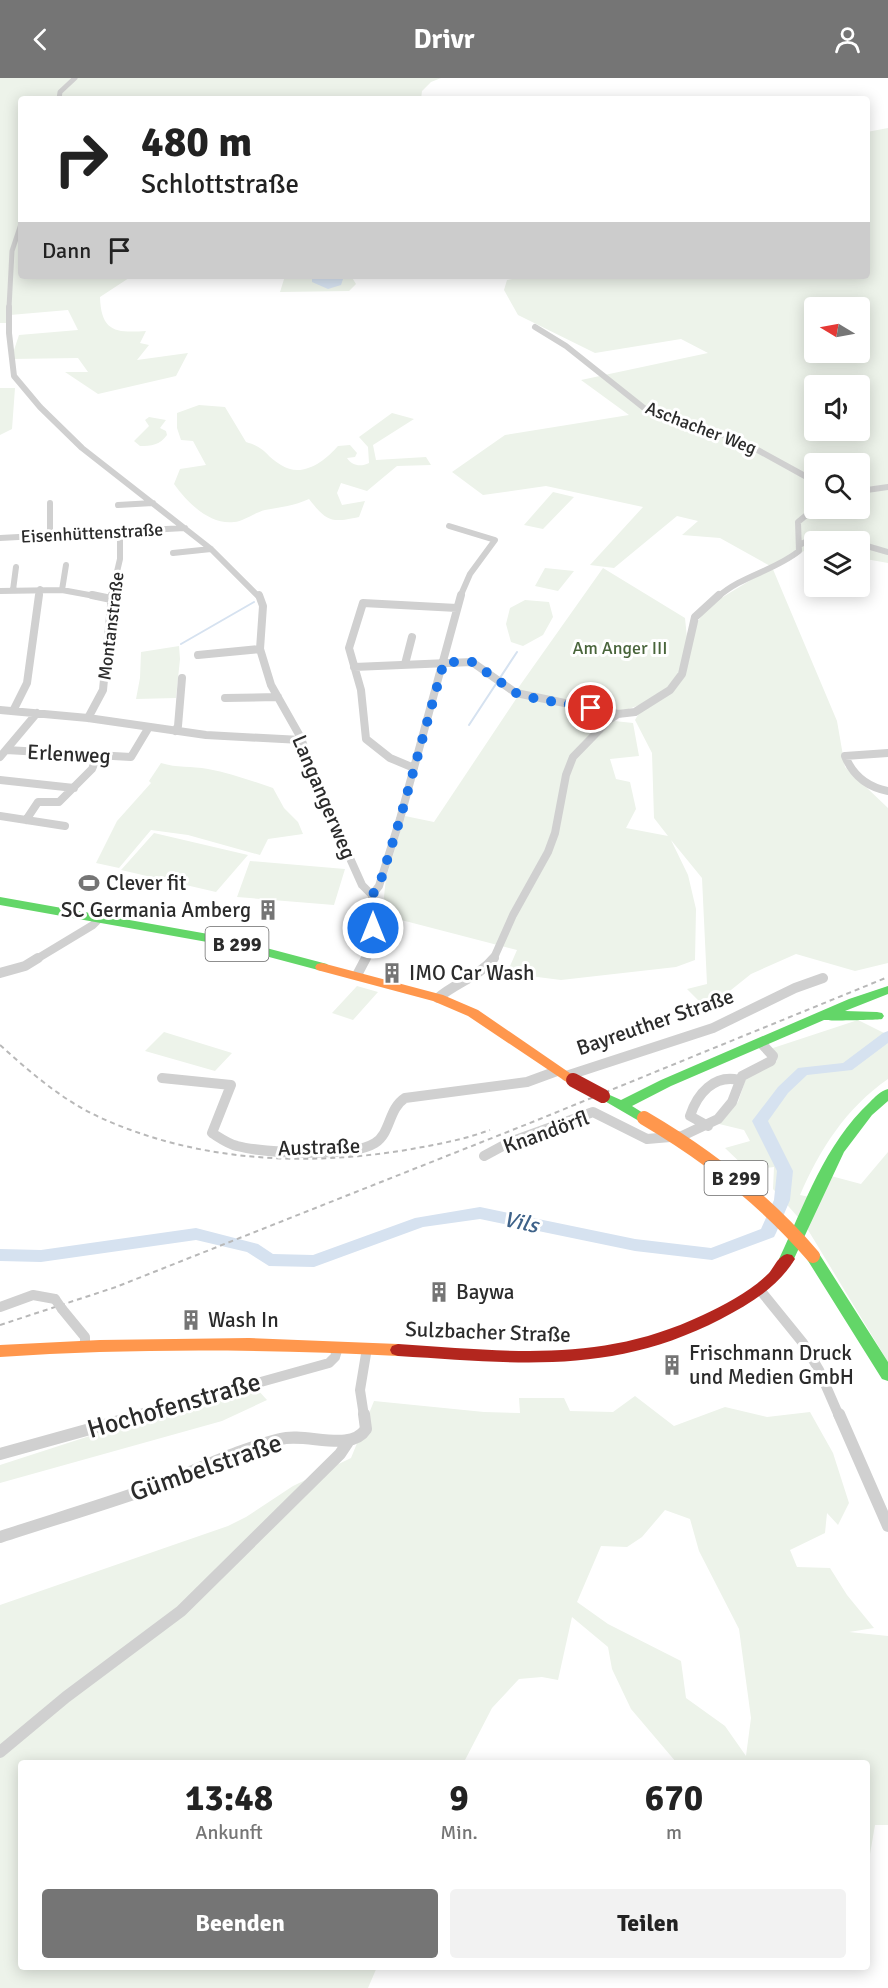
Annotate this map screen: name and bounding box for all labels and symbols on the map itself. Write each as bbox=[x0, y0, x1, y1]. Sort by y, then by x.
north arrow bbox=[804, 297, 870, 363]
street label: Aschacher Weg bbox=[642, 397, 760, 459]
street label: Eisenhüttenstraße bbox=[20, 518, 164, 548]
street label: Montanstraße bbox=[93, 571, 129, 681]
park label: Am Anger III bbox=[572, 637, 668, 659]
pin bbox=[565, 682, 616, 733]
street label: Langangerweg bbox=[286, 731, 362, 863]
street label: Erlenweg bbox=[27, 739, 111, 769]
place label: Clever fit bbox=[106, 870, 186, 896]
sports icon: Clever fit bbox=[77, 871, 101, 895]
position arrow bbox=[341, 896, 405, 960]
place label: SC Germania Amberg bbox=[61, 897, 251, 923]
building icon: SC Germania Amberg bbox=[256, 898, 280, 922]
road number: B 299 bbox=[206, 927, 268, 961]
place label: IMO Car Wash bbox=[409, 960, 534, 986]
building icon: IMO Car Wash bbox=[380, 961, 404, 985]
street label: Bayreuther Straße bbox=[573, 983, 737, 1061]
street label: Knandörfl bbox=[500, 1104, 592, 1160]
street label: Austraße bbox=[277, 1133, 361, 1161]
road number: B 299 bbox=[704, 1161, 768, 1195]
water label: Vils bbox=[501, 1205, 543, 1239]
place label: Baywa bbox=[456, 1279, 515, 1305]
building icon: Baywa bbox=[427, 1280, 451, 1304]
place label: Wash In bbox=[208, 1307, 279, 1333]
building icon: Wash In bbox=[179, 1308, 203, 1332]
street label: Sulzbacher Straße bbox=[405, 1316, 571, 1348]
place label: Frischmann Druck und Medien GmbH bbox=[689, 1340, 854, 1390]
building icon: Frischmann Druck und Medien GmbH bbox=[660, 1353, 684, 1377]
street label: Hochofenstraße bbox=[84, 1366, 264, 1446]
street label: Gümbelstraße bbox=[126, 1427, 286, 1509]

